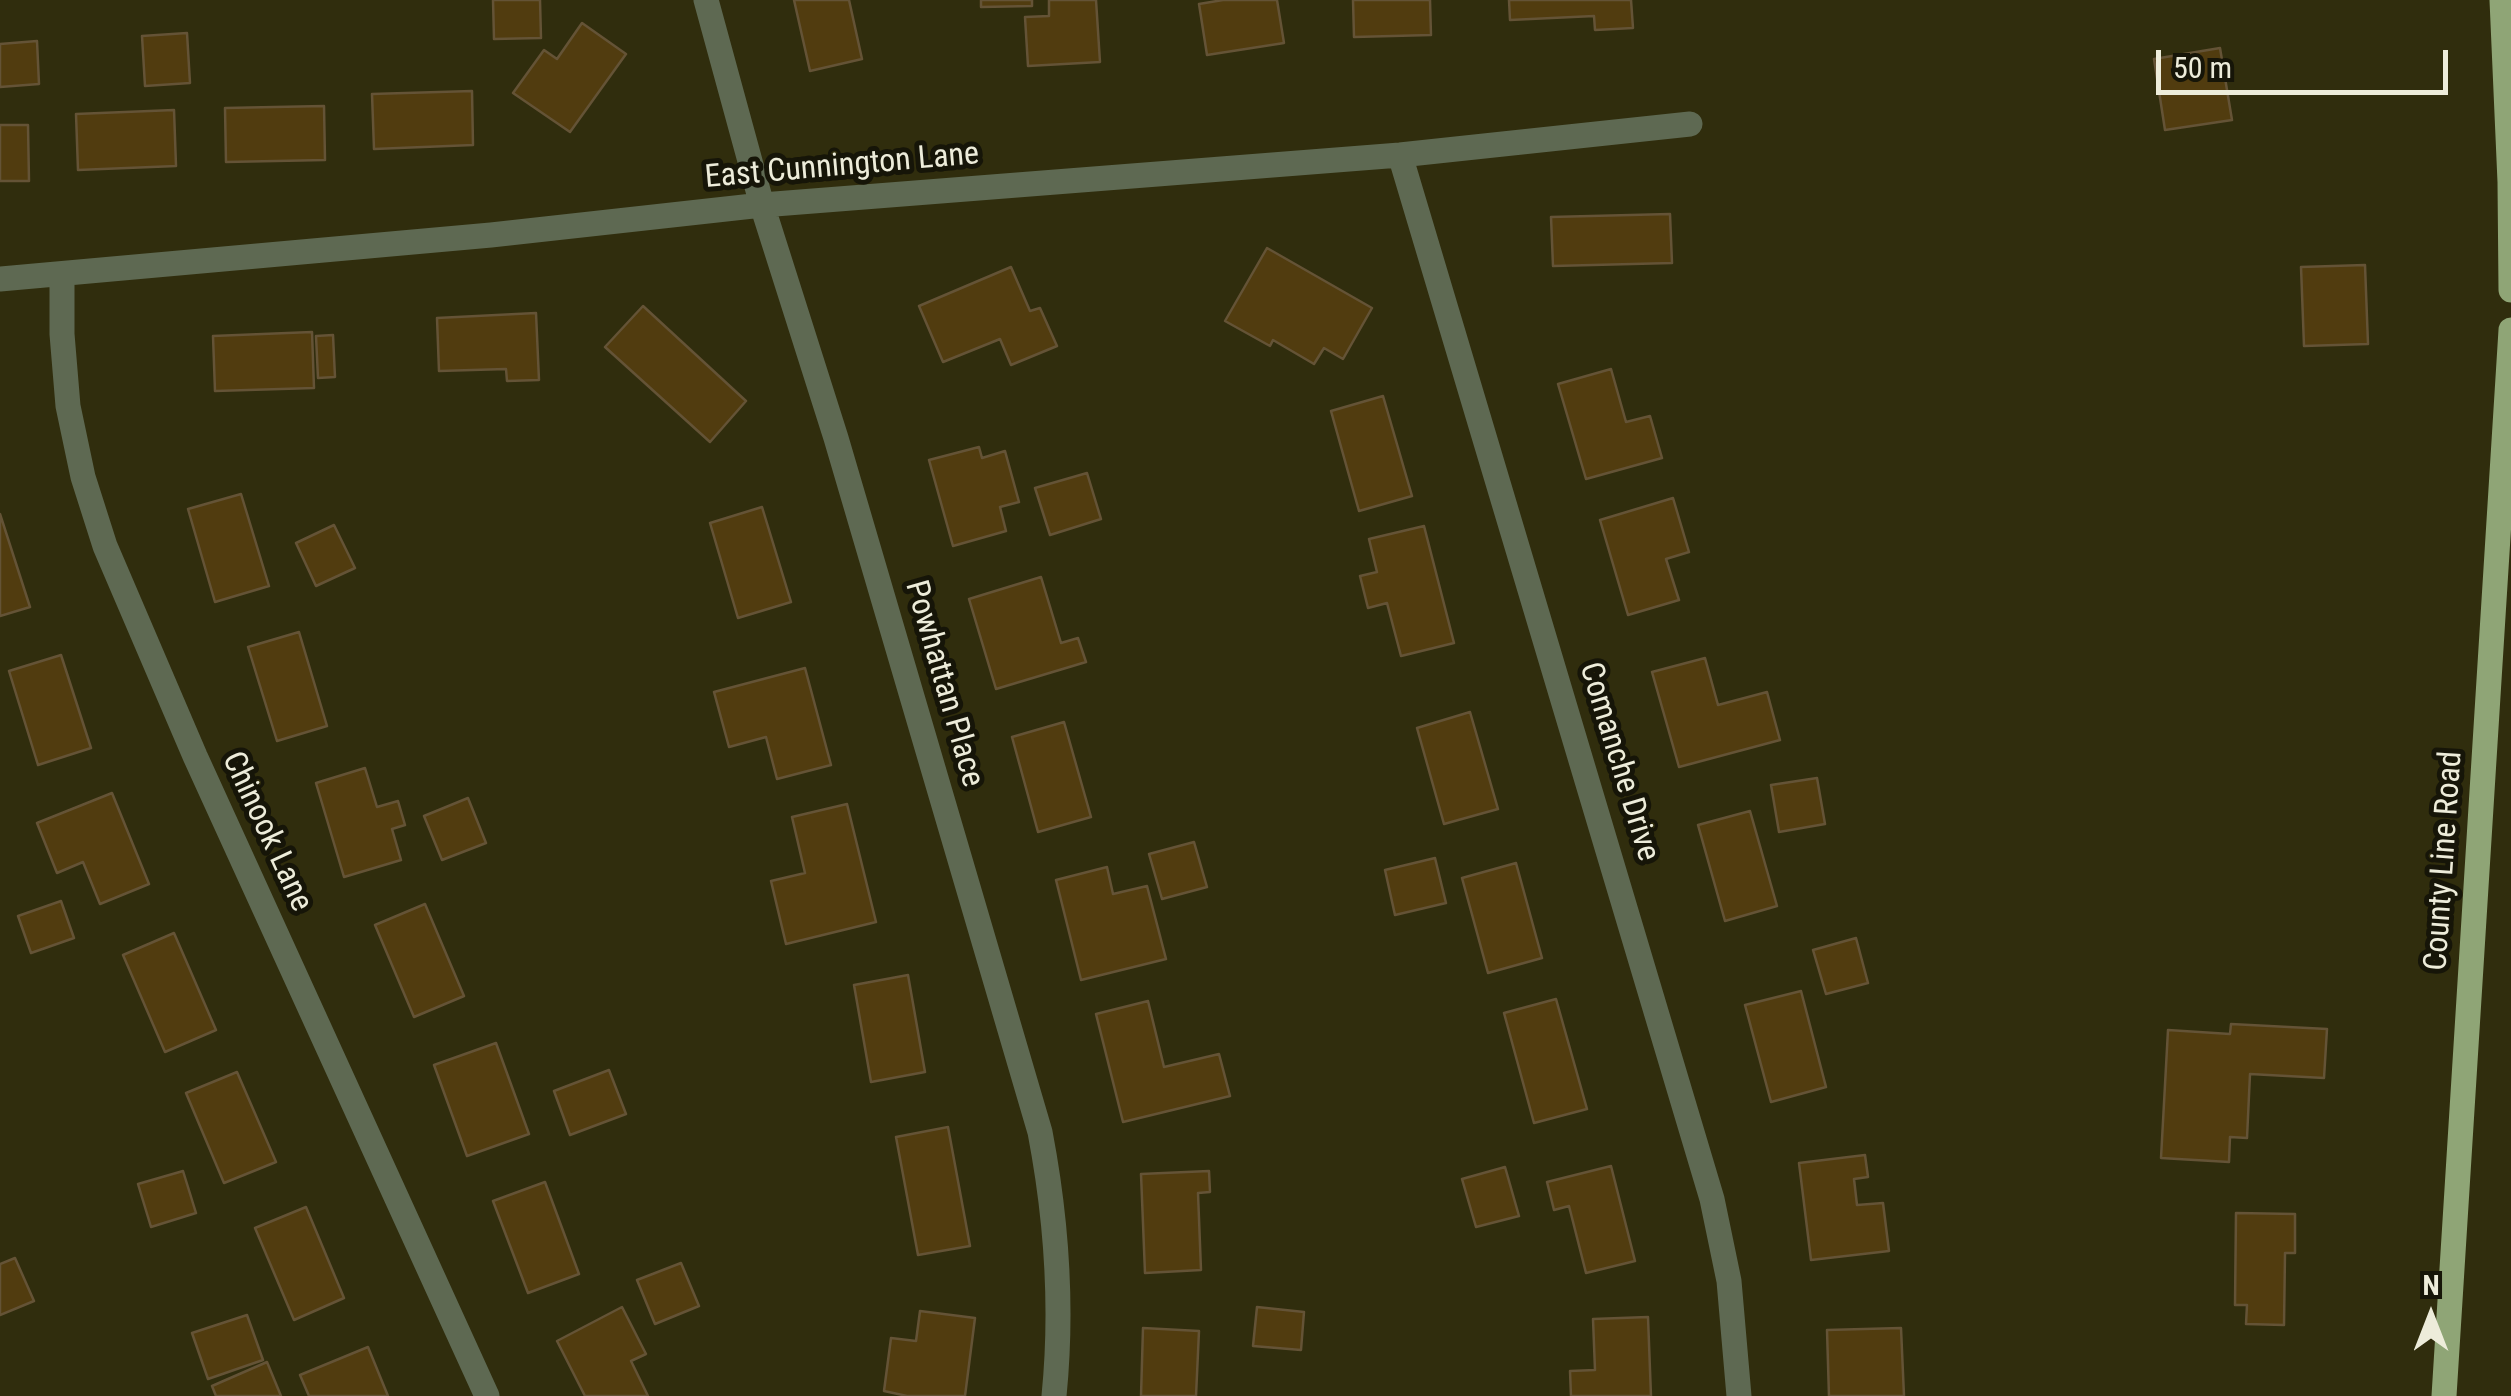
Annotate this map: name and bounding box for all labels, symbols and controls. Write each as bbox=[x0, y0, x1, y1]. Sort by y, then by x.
scale bar bbox=[2161, 30, 2454, 92]
text: 50 m bbox=[2173, 50, 2232, 85]
street label: East Cunnington Lane bbox=[703, 136, 981, 198]
street label: Powhattan Place bbox=[895, 577, 991, 791]
street label: Comanche Drive bbox=[1570, 658, 1666, 866]
street label: Chinook Lane bbox=[212, 746, 320, 918]
street label: County Line Road bbox=[2418, 750, 2472, 972]
north arrow bbox=[2381, 1266, 2481, 1366]
text: N bbox=[2422, 1269, 2440, 1302]

